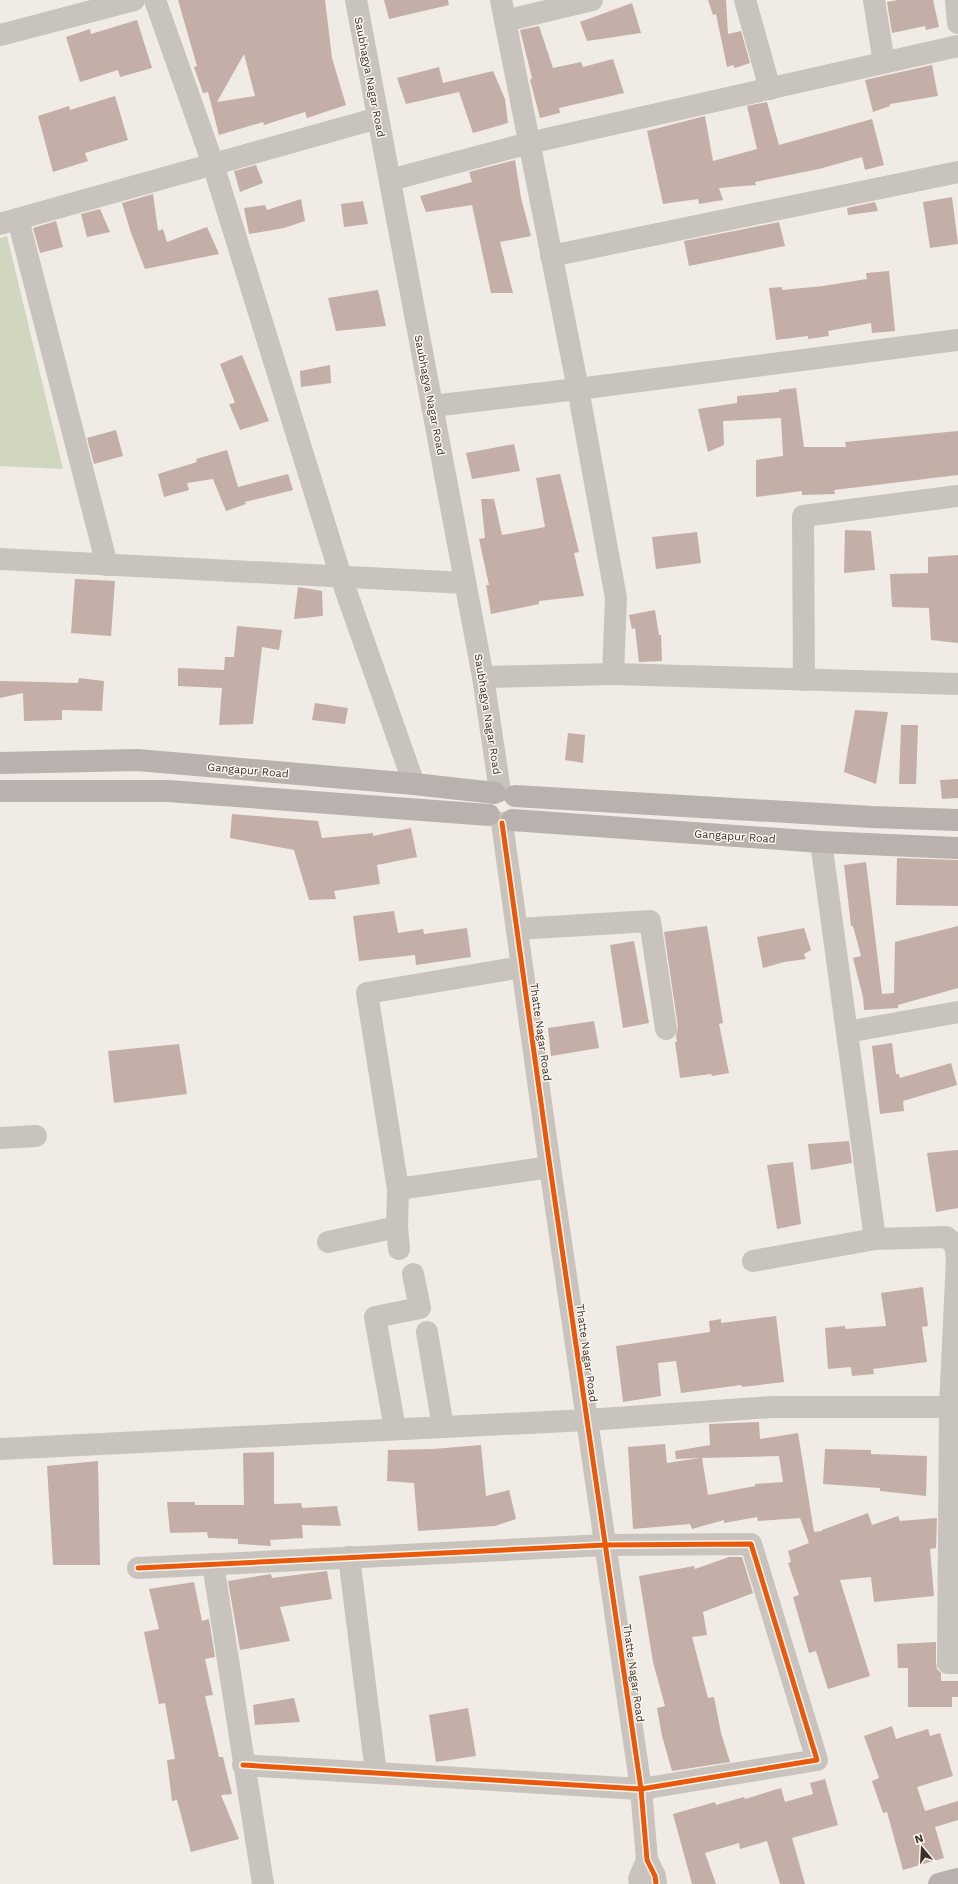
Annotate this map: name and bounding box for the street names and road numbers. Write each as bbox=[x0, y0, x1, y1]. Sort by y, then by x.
street label: Saubhagya Nagar Road bbox=[351, 16, 388, 138]
street label: Saubhagya Nagar Road bbox=[411, 334, 448, 456]
street label: Saubhagya Nagar Road bbox=[472, 653, 503, 775]
street label: Gangapur Road bbox=[207, 760, 289, 781]
street label: Gangapur Road bbox=[694, 827, 776, 846]
street label: Thatte Nagar Road bbox=[527, 982, 554, 1082]
street label: Thatte Nagar Road bbox=[573, 1303, 600, 1403]
street label: Thatte Nagar Road bbox=[620, 1623, 647, 1723]

